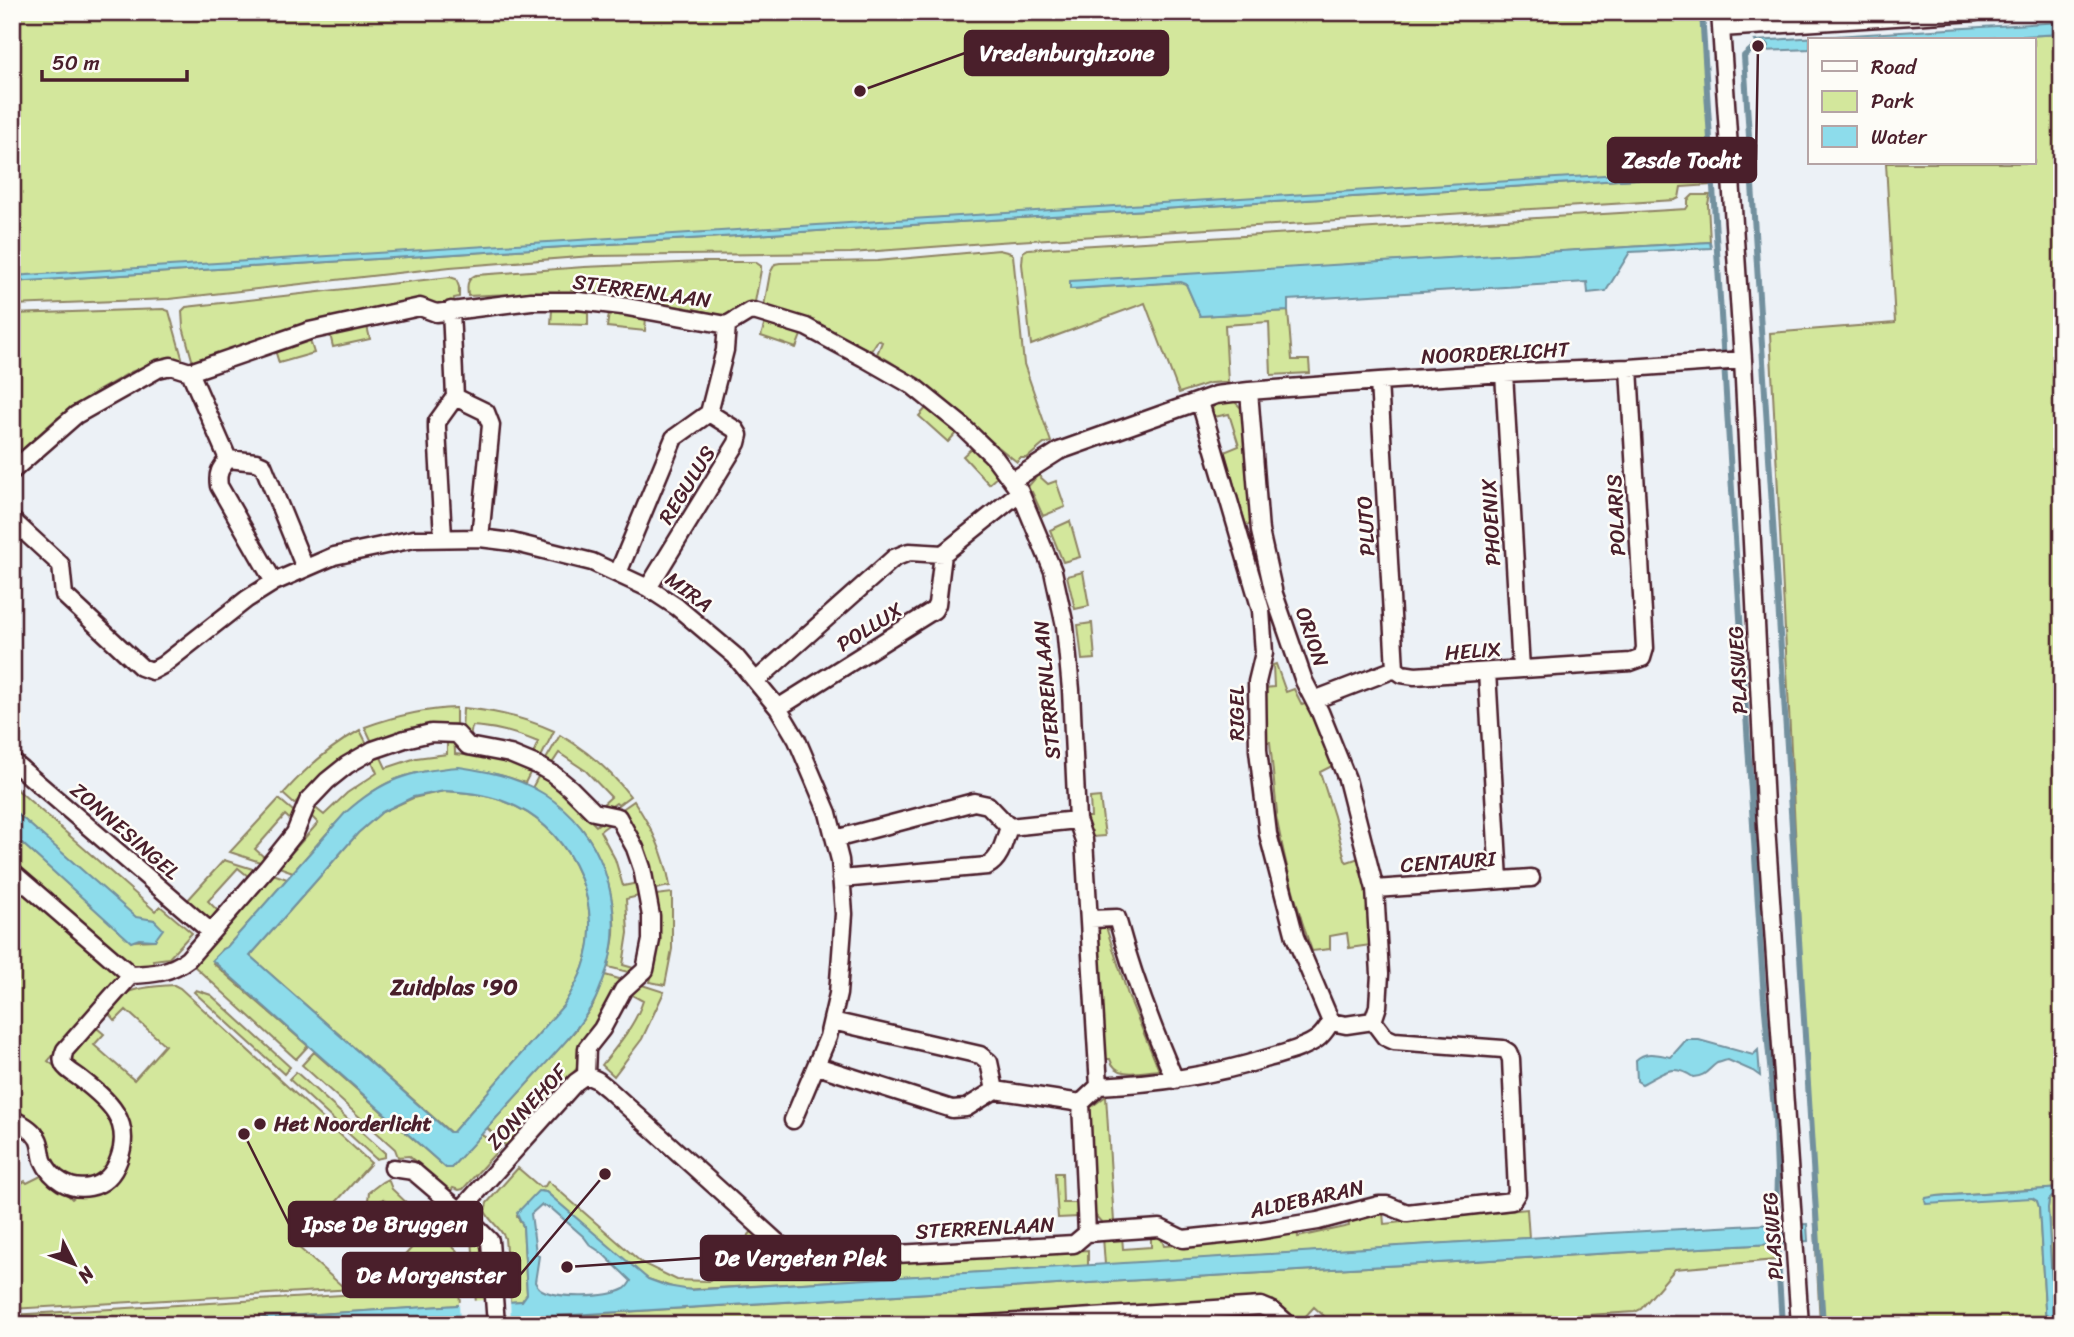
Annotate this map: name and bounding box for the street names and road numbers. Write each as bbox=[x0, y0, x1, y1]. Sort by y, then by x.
street label: STERRENLAAN bbox=[570, 262, 714, 320]
street label: NOORDERLICHT bbox=[1420, 330, 1572, 376]
street label: REGULUS bbox=[648, 438, 726, 532]
street label: POLARIS bbox=[1595, 473, 1637, 557]
street label: PHOENIX bbox=[1470, 477, 1512, 567]
street label: PLUTO bbox=[1345, 495, 1387, 557]
street label: MIRA bbox=[657, 561, 721, 623]
street label: POLLUX bbox=[829, 591, 911, 663]
street label: ORION bbox=[1284, 602, 1340, 672]
street label: STERRENLAAN bbox=[1022, 618, 1072, 761]
street label: PLASWEG bbox=[1717, 625, 1759, 715]
street label: HELIX bbox=[1443, 630, 1503, 672]
street label: RIGEL bbox=[1218, 685, 1256, 741]
street label: ZONNESINGEL bbox=[61, 772, 189, 890]
street label: CENTAURI bbox=[1399, 840, 1499, 884]
street label: ZONNEHOF bbox=[477, 1054, 579, 1159]
street label: ALDEBARAN bbox=[1245, 1168, 1368, 1230]
street label: PLASWEG bbox=[1751, 1191, 1795, 1281]
street label: STERRENLAAN bbox=[914, 1205, 1056, 1251]

